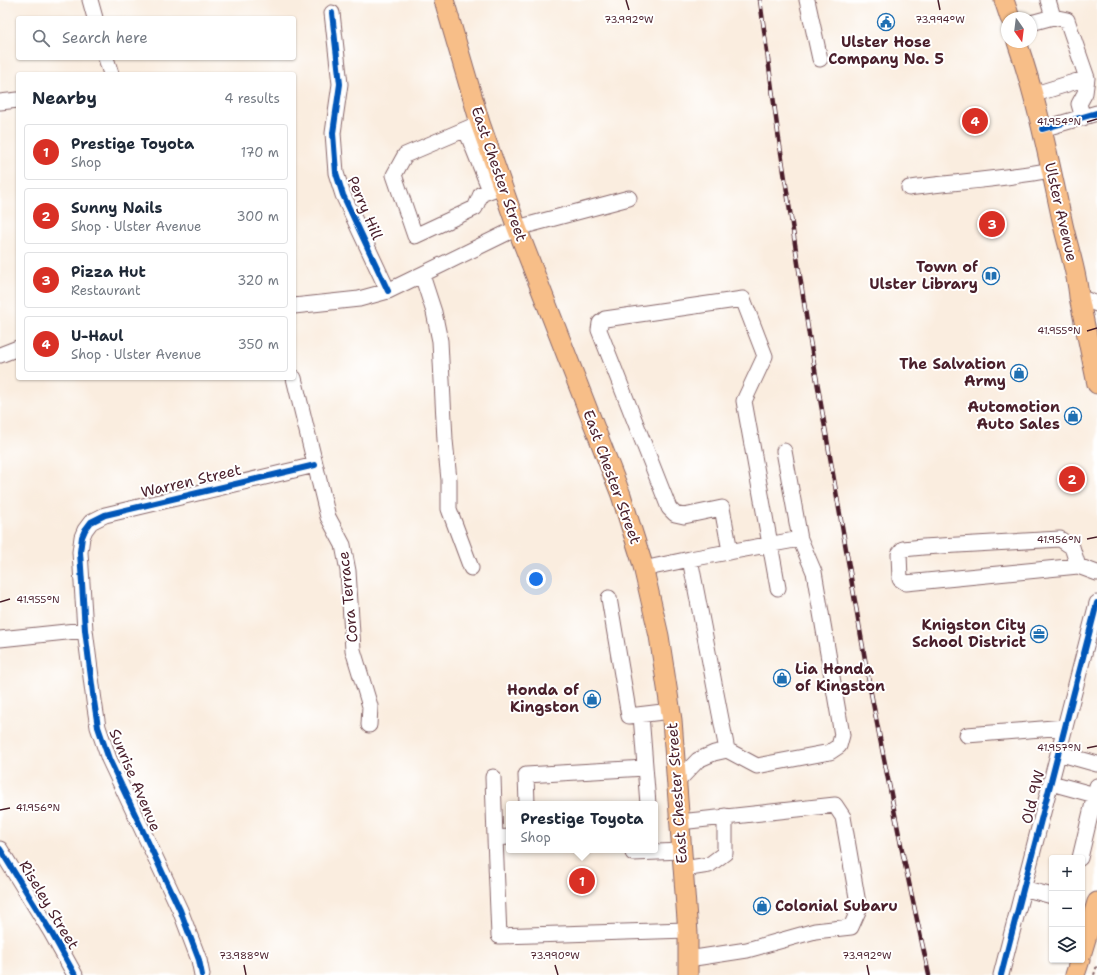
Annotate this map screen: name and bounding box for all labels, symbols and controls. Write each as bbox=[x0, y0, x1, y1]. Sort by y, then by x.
public building icon: Ulster Hose Company No. 5 bbox=[876, 12, 896, 32]
north arrow bbox=[1001, 12, 1037, 48]
text: 73.992°W bbox=[604, 13, 654, 26]
text: 73.994°W bbox=[915, 13, 965, 26]
search box bbox=[16, 16, 296, 60]
icon: search bbox=[30, 27, 52, 49]
text: Search here bbox=[62, 28, 148, 48]
place label: Ulster Hose Company No. 5 bbox=[828, 32, 944, 69]
text: Nearby bbox=[32, 87, 97, 109]
text: 4 results bbox=[224, 90, 280, 107]
street label: East Chester Street bbox=[467, 104, 531, 244]
pin: 4 bbox=[962, 106, 988, 136]
text: 41.954°N bbox=[1037, 115, 1081, 128]
text: Prestige Toyota bbox=[71, 134, 194, 154]
text: 1 bbox=[43, 144, 49, 161]
text: 170 m bbox=[241, 144, 279, 161]
text: Shop bbox=[71, 154, 101, 171]
street label: Ulster Avenue bbox=[1040, 160, 1082, 264]
street label: Perry Hill bbox=[343, 173, 388, 243]
text: Sunny Nails bbox=[71, 198, 162, 218]
text: 2 bbox=[41, 208, 51, 225]
text: 300 m bbox=[236, 208, 279, 225]
pin: 3 bbox=[979, 209, 1005, 239]
text: Shop · Ulster Avenue bbox=[71, 218, 201, 235]
place label: Town of Ulster Library bbox=[869, 257, 978, 294]
text: Pizza Hut bbox=[71, 262, 146, 282]
library icon: Town of Ulster Library bbox=[981, 266, 1001, 286]
text: 3 bbox=[41, 272, 51, 289]
text: 320 m bbox=[237, 272, 279, 289]
text: Restaurant bbox=[71, 282, 141, 299]
text: 41.955°N bbox=[1037, 324, 1081, 337]
text: U-Haul bbox=[71, 326, 124, 346]
text: 4 bbox=[41, 336, 51, 353]
text: 350 m bbox=[238, 336, 279, 353]
text: Shop · Ulster Avenue bbox=[71, 346, 201, 363]
place label: The Salvation Army bbox=[899, 354, 1006, 391]
shop icon: The Salvation Army bbox=[1009, 363, 1029, 383]
place label: Automotion Auto Sales bbox=[967, 397, 1060, 434]
shop icon: Automotion Auto Sales bbox=[1063, 406, 1083, 426]
street label: East Chester Street bbox=[578, 407, 646, 547]
street label: Warren Street bbox=[139, 460, 243, 502]
pin: 2 bbox=[1059, 464, 1085, 494]
text: 41.956°N bbox=[1037, 533, 1081, 546]
street label: Cora Terrace bbox=[333, 550, 363, 644]
your location bbox=[526, 569, 546, 589]
text: 41.955°N bbox=[16, 593, 60, 606]
place label: Knigston City School District bbox=[912, 615, 1026, 652]
office icon: Knigston City School District bbox=[1029, 624, 1049, 644]
place label: Lia Honda of Kingston bbox=[795, 659, 885, 696]
shop icon: Lia Honda of Kingston bbox=[772, 668, 792, 688]
place label: Honda of Kingston bbox=[507, 680, 579, 717]
shop icon: Honda of Kingston bbox=[582, 689, 602, 709]
street label: East Chester Street bbox=[662, 722, 692, 864]
street label: Sunrise Avenue bbox=[104, 726, 166, 834]
text: 41.957°N bbox=[1037, 741, 1081, 754]
street label: Old 9W bbox=[1017, 768, 1049, 826]
text: 41.956°N bbox=[16, 801, 60, 814]
popup bbox=[506, 801, 658, 853]
text: Prestige Toyota bbox=[520, 809, 644, 829]
text: Shop bbox=[520, 829, 551, 846]
map controls bbox=[1049, 855, 1085, 963]
button: + bbox=[1049, 855, 1085, 891]
street label: Riseley Street bbox=[15, 857, 83, 953]
pin: 1 bbox=[569, 866, 595, 896]
button: − bbox=[1049, 891, 1085, 927]
shop icon: Colonial Subaru bbox=[752, 896, 772, 916]
place label: Colonial Subaru bbox=[775, 896, 898, 916]
button: layers bbox=[1049, 927, 1085, 963]
text: 73.988°W bbox=[219, 949, 269, 962]
text: 73.990°W bbox=[530, 949, 580, 962]
text: 73.992°W bbox=[842, 949, 892, 962]

